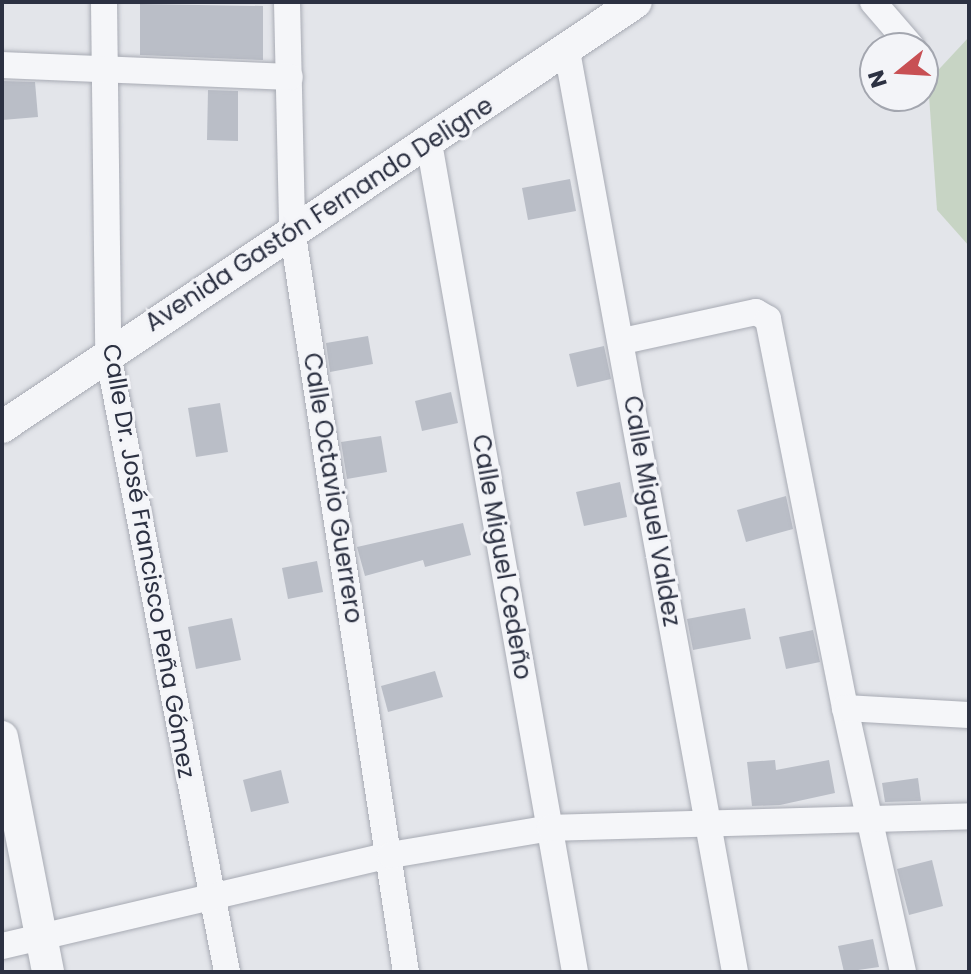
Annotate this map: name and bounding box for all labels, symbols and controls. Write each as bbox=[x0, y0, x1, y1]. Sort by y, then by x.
north arrow bbox=[859, 32, 939, 112]
text: N bbox=[860, 66, 895, 92]
street label: Avenida Gastón Fernando Deligne bbox=[140, 91, 498, 337]
street label: Calle Dr. José Francisco Peña Gómez bbox=[97, 342, 201, 780]
street label: Calle Octavio Guerrero bbox=[297, 351, 369, 625]
street label: Calle Miguel Valdez bbox=[618, 393, 686, 629]
street label: Calle Miguel Cedeño bbox=[466, 432, 538, 682]

